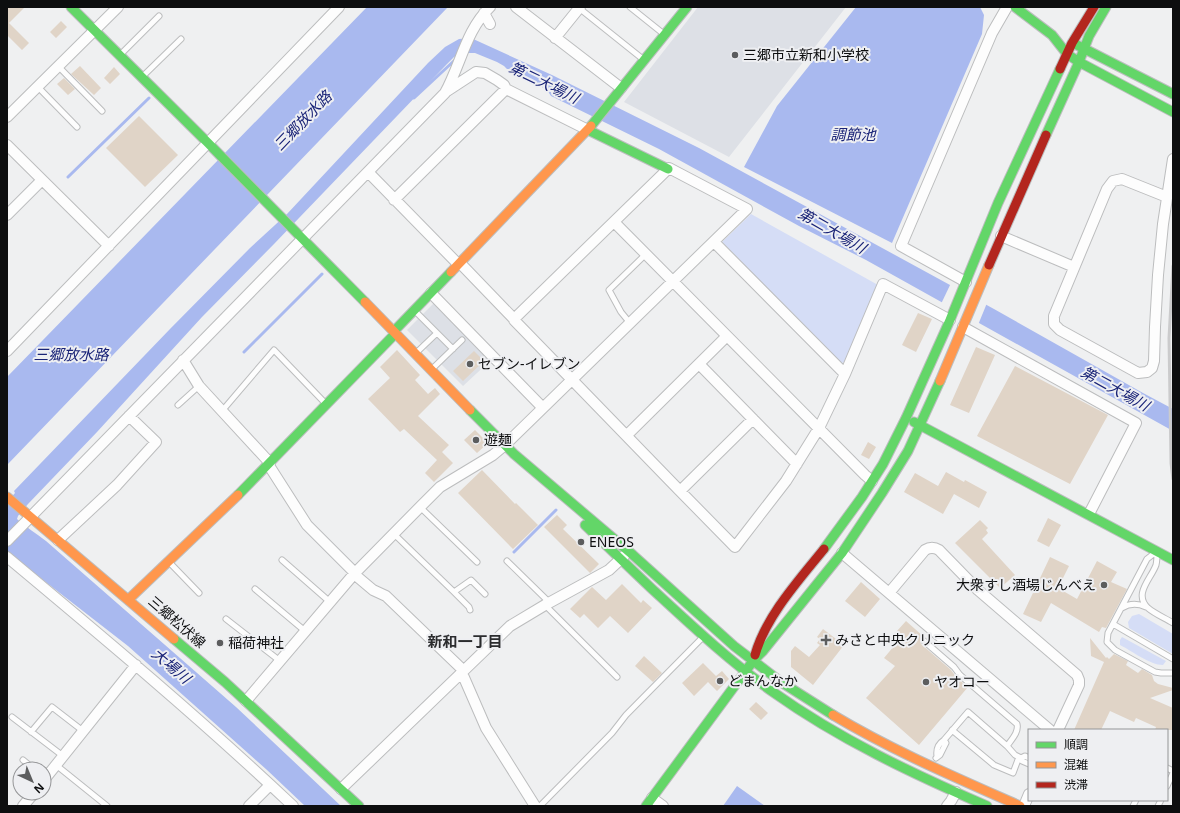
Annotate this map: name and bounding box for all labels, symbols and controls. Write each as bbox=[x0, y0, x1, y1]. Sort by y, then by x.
place label: 三郷市立新和小学校 bbox=[743, 45, 869, 64]
marker: 三郷市立新和小学校 bbox=[730, 50, 740, 60]
water label: 第二大場川 bbox=[506, 57, 584, 108]
water label: 三郷放水路 bbox=[269, 85, 337, 154]
water label: 調節池 bbox=[830, 124, 877, 144]
water label: 第二大場川 bbox=[795, 203, 872, 259]
water label: 三郷放水路 bbox=[33, 344, 110, 364]
place label: セブン-イレブン bbox=[478, 354, 581, 373]
marker: セブン-イレブン bbox=[465, 359, 475, 369]
water label: 第二大場川 bbox=[1078, 361, 1155, 416]
place label: 遊麺 bbox=[484, 430, 512, 449]
marker: 遊麺 bbox=[471, 435, 481, 445]
place label: ENEOS bbox=[589, 532, 634, 551]
marker: ENEOS bbox=[576, 537, 586, 547]
place label: 大衆すし酒場じんべえ bbox=[956, 575, 1096, 594]
marker: 大衆すし酒場じんべえ bbox=[1099, 580, 1109, 590]
street label: 三郷松伏線 bbox=[145, 591, 210, 652]
place label: みさと中央クリニック bbox=[835, 630, 975, 649]
district label: 新和一丁目 bbox=[427, 631, 503, 651]
place label: 稲荷神社 bbox=[228, 633, 284, 652]
marker: みさと中央クリニック bbox=[820, 634, 832, 646]
marker: 稲荷神社 bbox=[215, 638, 225, 648]
water label: 大場川 bbox=[148, 643, 197, 689]
place label: どまんなか bbox=[728, 671, 798, 690]
place label: ヤオコー bbox=[934, 672, 990, 691]
marker: どまんなか bbox=[715, 676, 725, 686]
marker: ヤオコー bbox=[921, 677, 931, 687]
legend bbox=[1028, 729, 1168, 801]
text: 順調 bbox=[1064, 736, 1088, 753]
text: 混雑 bbox=[1064, 756, 1088, 773]
north arrow bbox=[12, 761, 52, 801]
text: 渋滞 bbox=[1064, 776, 1088, 793]
text: N bbox=[31, 780, 48, 797]

